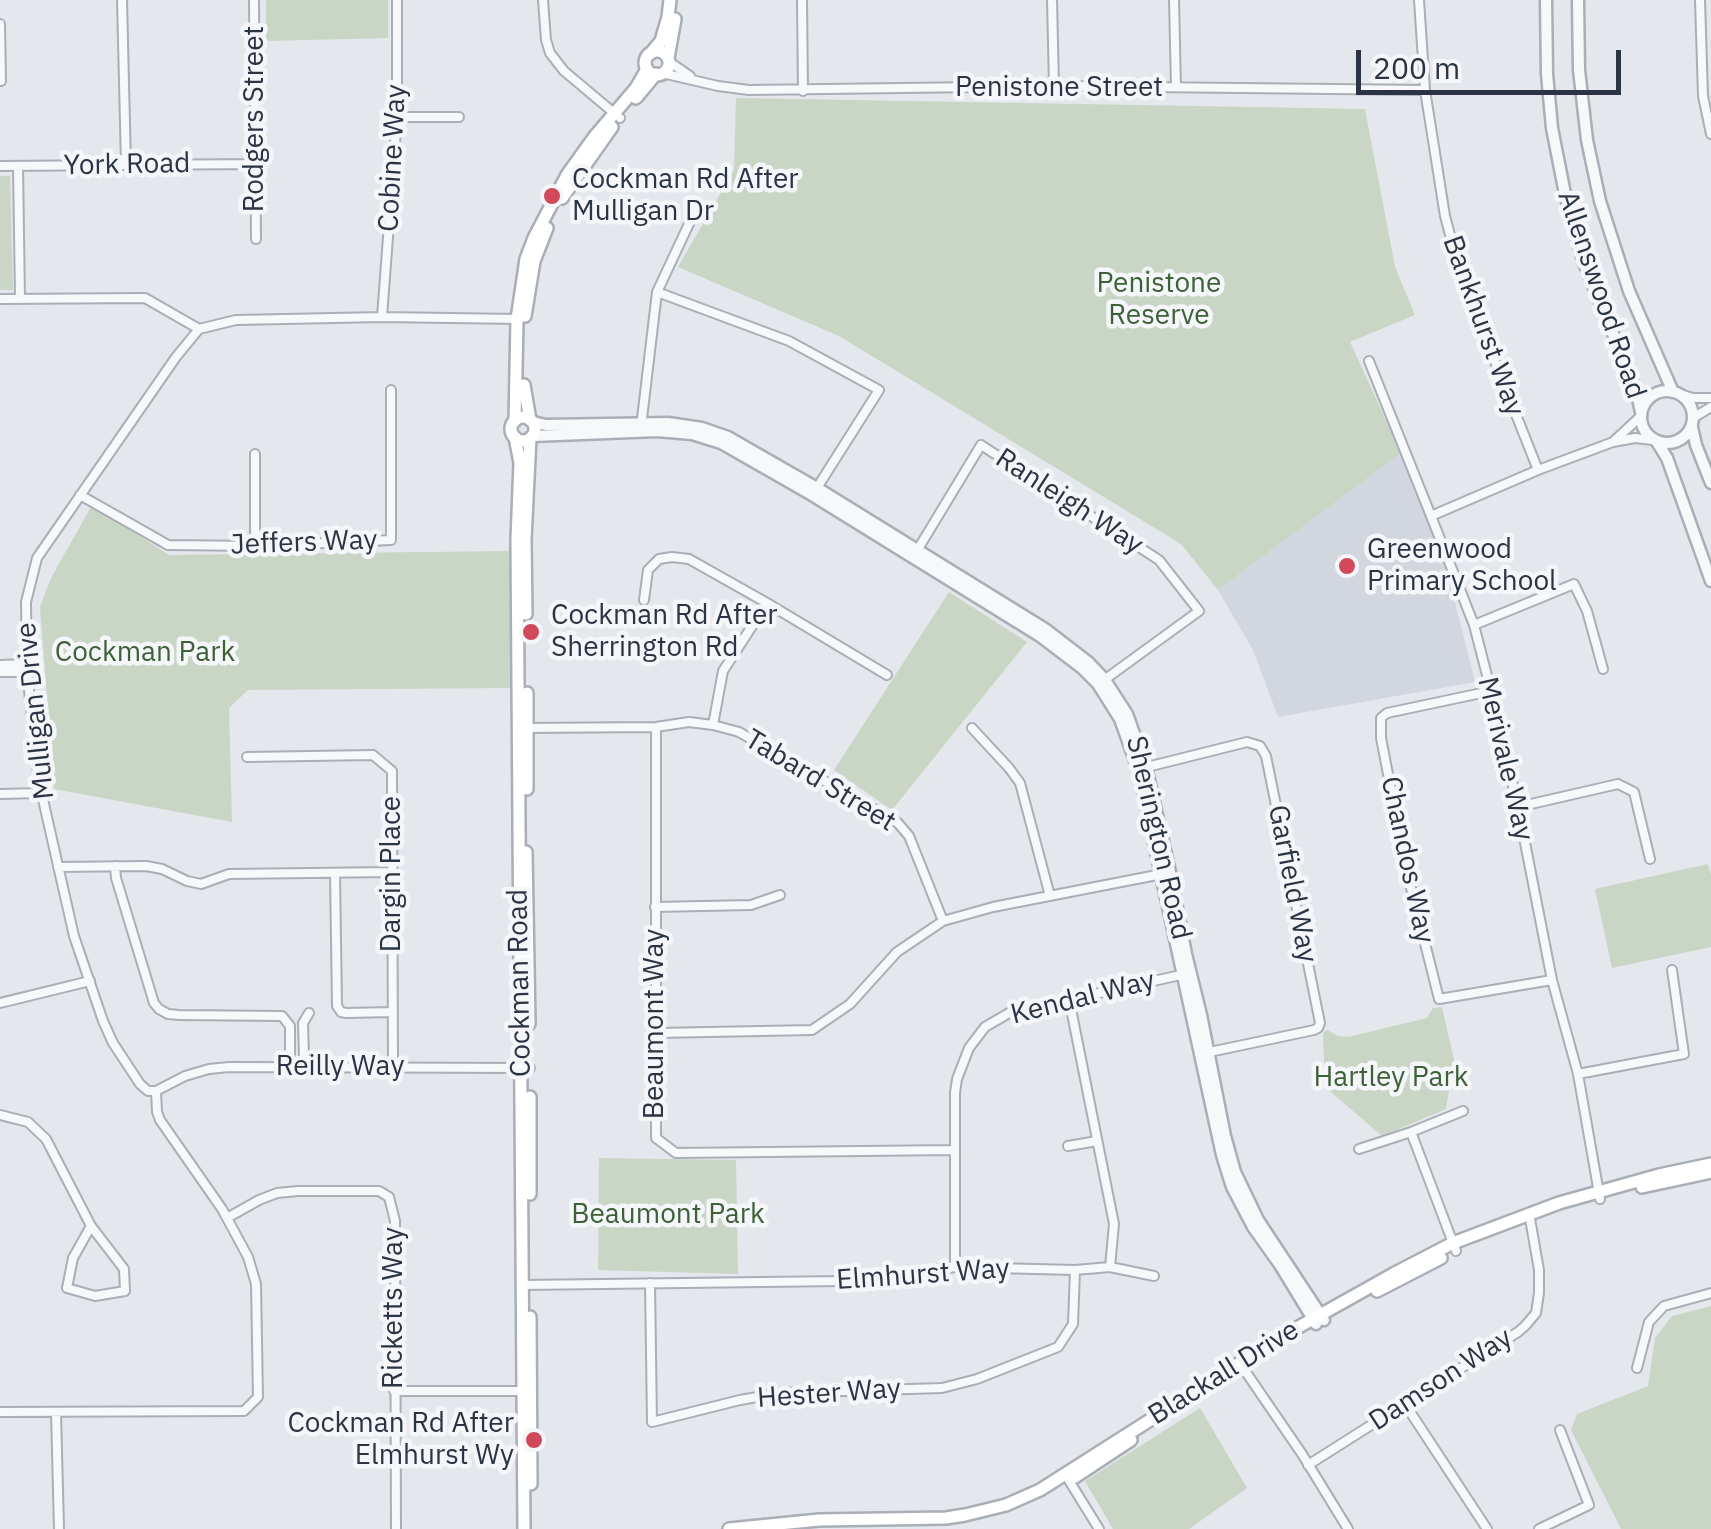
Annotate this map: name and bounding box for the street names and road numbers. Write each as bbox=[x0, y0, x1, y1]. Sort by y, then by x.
street label: Rodgers Street bbox=[238, 26, 272, 212]
street label: Penistone Street bbox=[955, 71, 1163, 105]
street label: Cobine Way bbox=[372, 83, 414, 233]
street label: York Road bbox=[63, 147, 191, 183]
street label: Allenswood Road bbox=[1550, 187, 1652, 403]
street label: Bankhurst Way bbox=[1435, 231, 1531, 421]
street label: Ranleigh Way bbox=[989, 442, 1149, 562]
street label: Jeffers Way bbox=[230, 524, 378, 562]
street label: Mulligan Drive bbox=[10, 621, 62, 801]
street label: Merivale Way bbox=[1470, 674, 1540, 844]
street label: Tabard Street bbox=[739, 723, 901, 839]
street label: Sherington Road bbox=[1118, 733, 1198, 943]
street label: Chandos Way bbox=[1373, 773, 1441, 947]
street label: Dargin Place bbox=[375, 796, 409, 952]
street label: Garfield Way bbox=[1260, 802, 1324, 966]
street label: Cockman Road bbox=[502, 889, 538, 1077]
street label: Beaumont Way bbox=[638, 929, 672, 1119]
street label: Kendal Way bbox=[1008, 964, 1158, 1032]
street label: Reilly Way bbox=[276, 1050, 404, 1084]
street label: Ricketts Way bbox=[377, 1227, 411, 1389]
street label: Elmhurst Way bbox=[835, 1252, 1011, 1298]
street label: Blackall Drive bbox=[1143, 1313, 1305, 1433]
street label: Damson Way bbox=[1363, 1321, 1519, 1439]
street label: Hester Way bbox=[756, 1372, 902, 1416]

